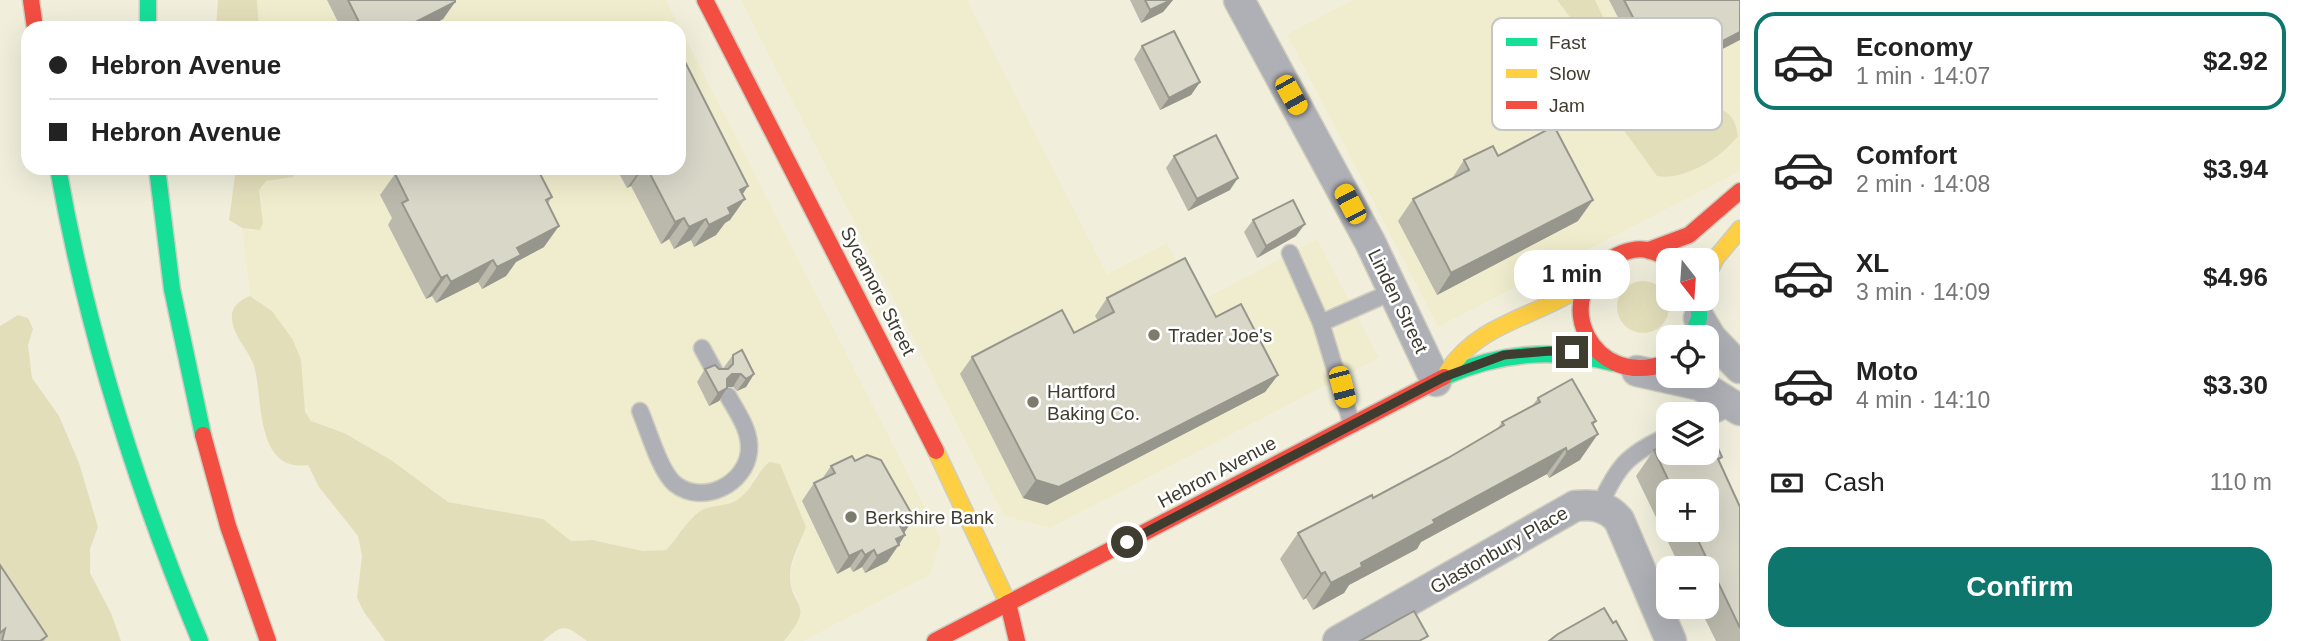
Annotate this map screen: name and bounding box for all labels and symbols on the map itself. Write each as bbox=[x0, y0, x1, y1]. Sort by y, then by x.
legend bbox=[1492, 18, 1722, 130]
text: Fast bbox=[1549, 32, 1587, 53]
text: Slow bbox=[1549, 63, 1590, 84]
car bbox=[1272, 72, 1311, 118]
text: Jam bbox=[1549, 95, 1585, 116]
car bbox=[1331, 181, 1370, 227]
street label: Sycamore Street bbox=[837, 223, 920, 359]
street label: Linden Street bbox=[1364, 246, 1433, 357]
north arrow bbox=[1656, 248, 1718, 312]
callout: 1 min bbox=[1514, 250, 1630, 300]
place label: Trader Joe's bbox=[1168, 325, 1272, 346]
marker: Trader Joe's bbox=[1146, 327, 1162, 343]
route end bbox=[1556, 336, 1588, 368]
car bbox=[1327, 364, 1358, 410]
place label: Hartford Baking Co. bbox=[1047, 381, 1140, 424]
marker: Hartford Baking Co. bbox=[1025, 394, 1041, 410]
street label: Hebron Avenue bbox=[1154, 432, 1280, 512]
street label: Glastonbury Place bbox=[1427, 502, 1571, 598]
place label: Berkshire Bank bbox=[865, 507, 994, 528]
marker: Berkshire Bank bbox=[843, 509, 859, 525]
route start bbox=[1111, 526, 1143, 558]

